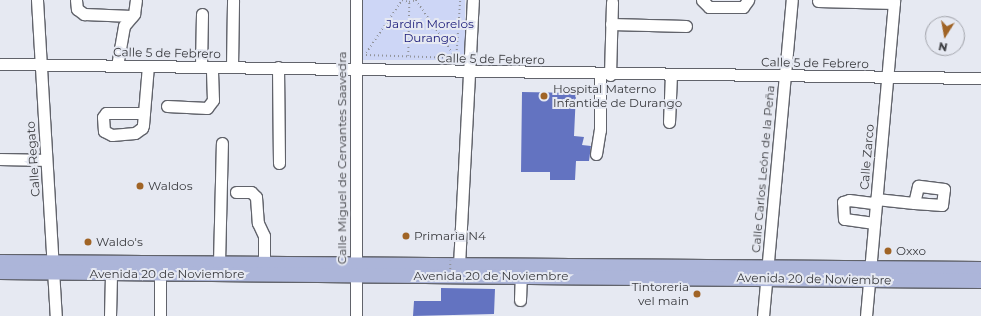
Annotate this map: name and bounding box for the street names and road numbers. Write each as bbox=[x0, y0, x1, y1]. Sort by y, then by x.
street label: Calle 5 de Febrero bbox=[113, 45, 221, 61]
street label: Calle 5 de Febrero bbox=[437, 51, 545, 67]
street label: Calle Miguel de Cervantes Saavedra bbox=[335, 52, 349, 264]
street label: Calle 5 de Febrero bbox=[761, 55, 869, 71]
street label: Calle Carlos León de la Peña bbox=[748, 85, 778, 253]
street label: Calle Regato bbox=[23, 121, 43, 197]
street label: Calle Zarco bbox=[857, 123, 877, 191]
street label: Avenida 20 de Noviembre bbox=[90, 267, 244, 281]
street label: Avenida 20 de Noviembre bbox=[414, 269, 568, 283]
street label: Avenida 20 de Noviembre bbox=[736, 270, 892, 288]

